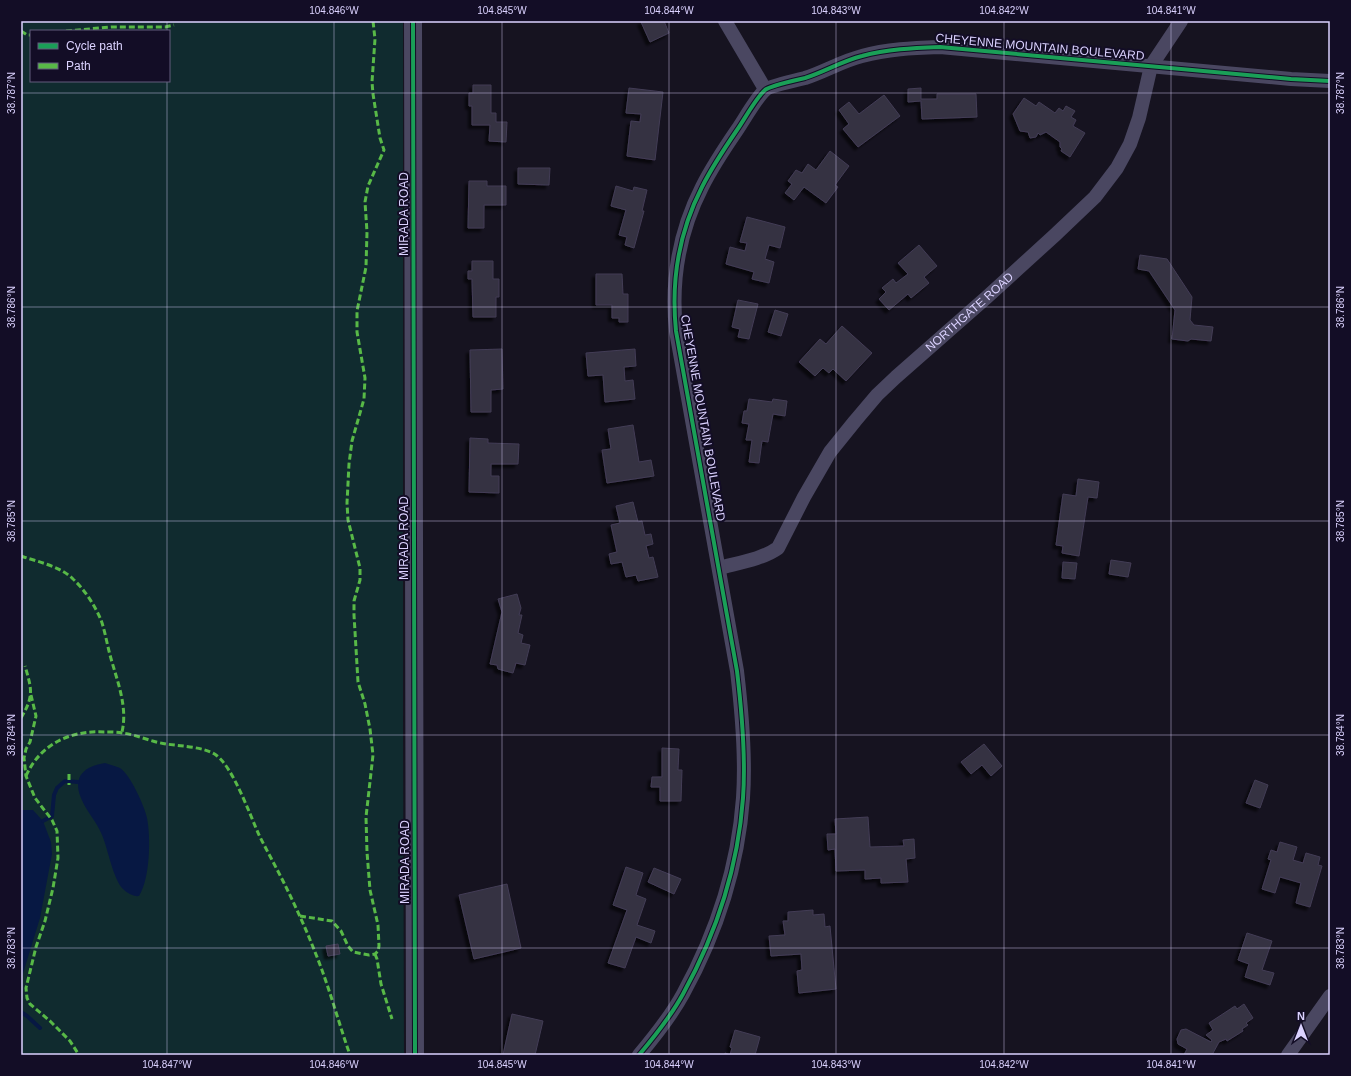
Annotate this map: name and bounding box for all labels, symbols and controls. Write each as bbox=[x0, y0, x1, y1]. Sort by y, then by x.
text: 104.846°W bbox=[309, 5, 359, 16]
text: 104.845°W bbox=[477, 5, 527, 16]
text: 104.844°W bbox=[644, 5, 694, 16]
text: 104.843°W bbox=[811, 5, 861, 16]
text: 104.842°W bbox=[979, 5, 1029, 16]
text: 104.841°W bbox=[1146, 5, 1196, 16]
legend bbox=[30, 30, 170, 82]
street label: CHEYENNE MOUNTAIN BOULEVARD bbox=[935, 31, 1145, 63]
text: Cycle path bbox=[66, 39, 123, 53]
text: Path bbox=[66, 59, 91, 73]
text: 38.787°N bbox=[6, 72, 17, 114]
text: 38.787°N bbox=[1335, 72, 1346, 114]
street label: MIRADA ROAD bbox=[397, 172, 411, 256]
street label: NORTHGATE ROAD bbox=[923, 269, 1016, 355]
text: 38.786°N bbox=[6, 286, 17, 328]
text: 38.786°N bbox=[1335, 286, 1346, 328]
street label: CHEYENNE MOUNTAIN BOULEVARD bbox=[678, 314, 728, 523]
street label: MIRADA ROAD bbox=[397, 496, 411, 580]
text: 38.785°N bbox=[6, 500, 17, 542]
text: 38.785°N bbox=[1335, 500, 1346, 542]
text: 38.784°N bbox=[6, 714, 17, 756]
text: 38.784°N bbox=[1335, 714, 1346, 756]
street label: MIRADA ROAD bbox=[398, 820, 412, 904]
text: 38.783°N bbox=[6, 927, 17, 969]
text: 38.783°N bbox=[1335, 927, 1346, 969]
north arrow bbox=[1281, 1006, 1321, 1046]
text: N bbox=[1297, 1010, 1305, 1022]
text: 104.847°W bbox=[142, 1059, 192, 1070]
text: 104.846°W bbox=[309, 1059, 359, 1070]
text: 104.845°W bbox=[477, 1059, 527, 1070]
text: 104.844°W bbox=[644, 1059, 694, 1070]
text: 104.843°W bbox=[811, 1059, 861, 1070]
text: 104.842°W bbox=[979, 1059, 1029, 1070]
text: 104.841°W bbox=[1146, 1059, 1196, 1070]

